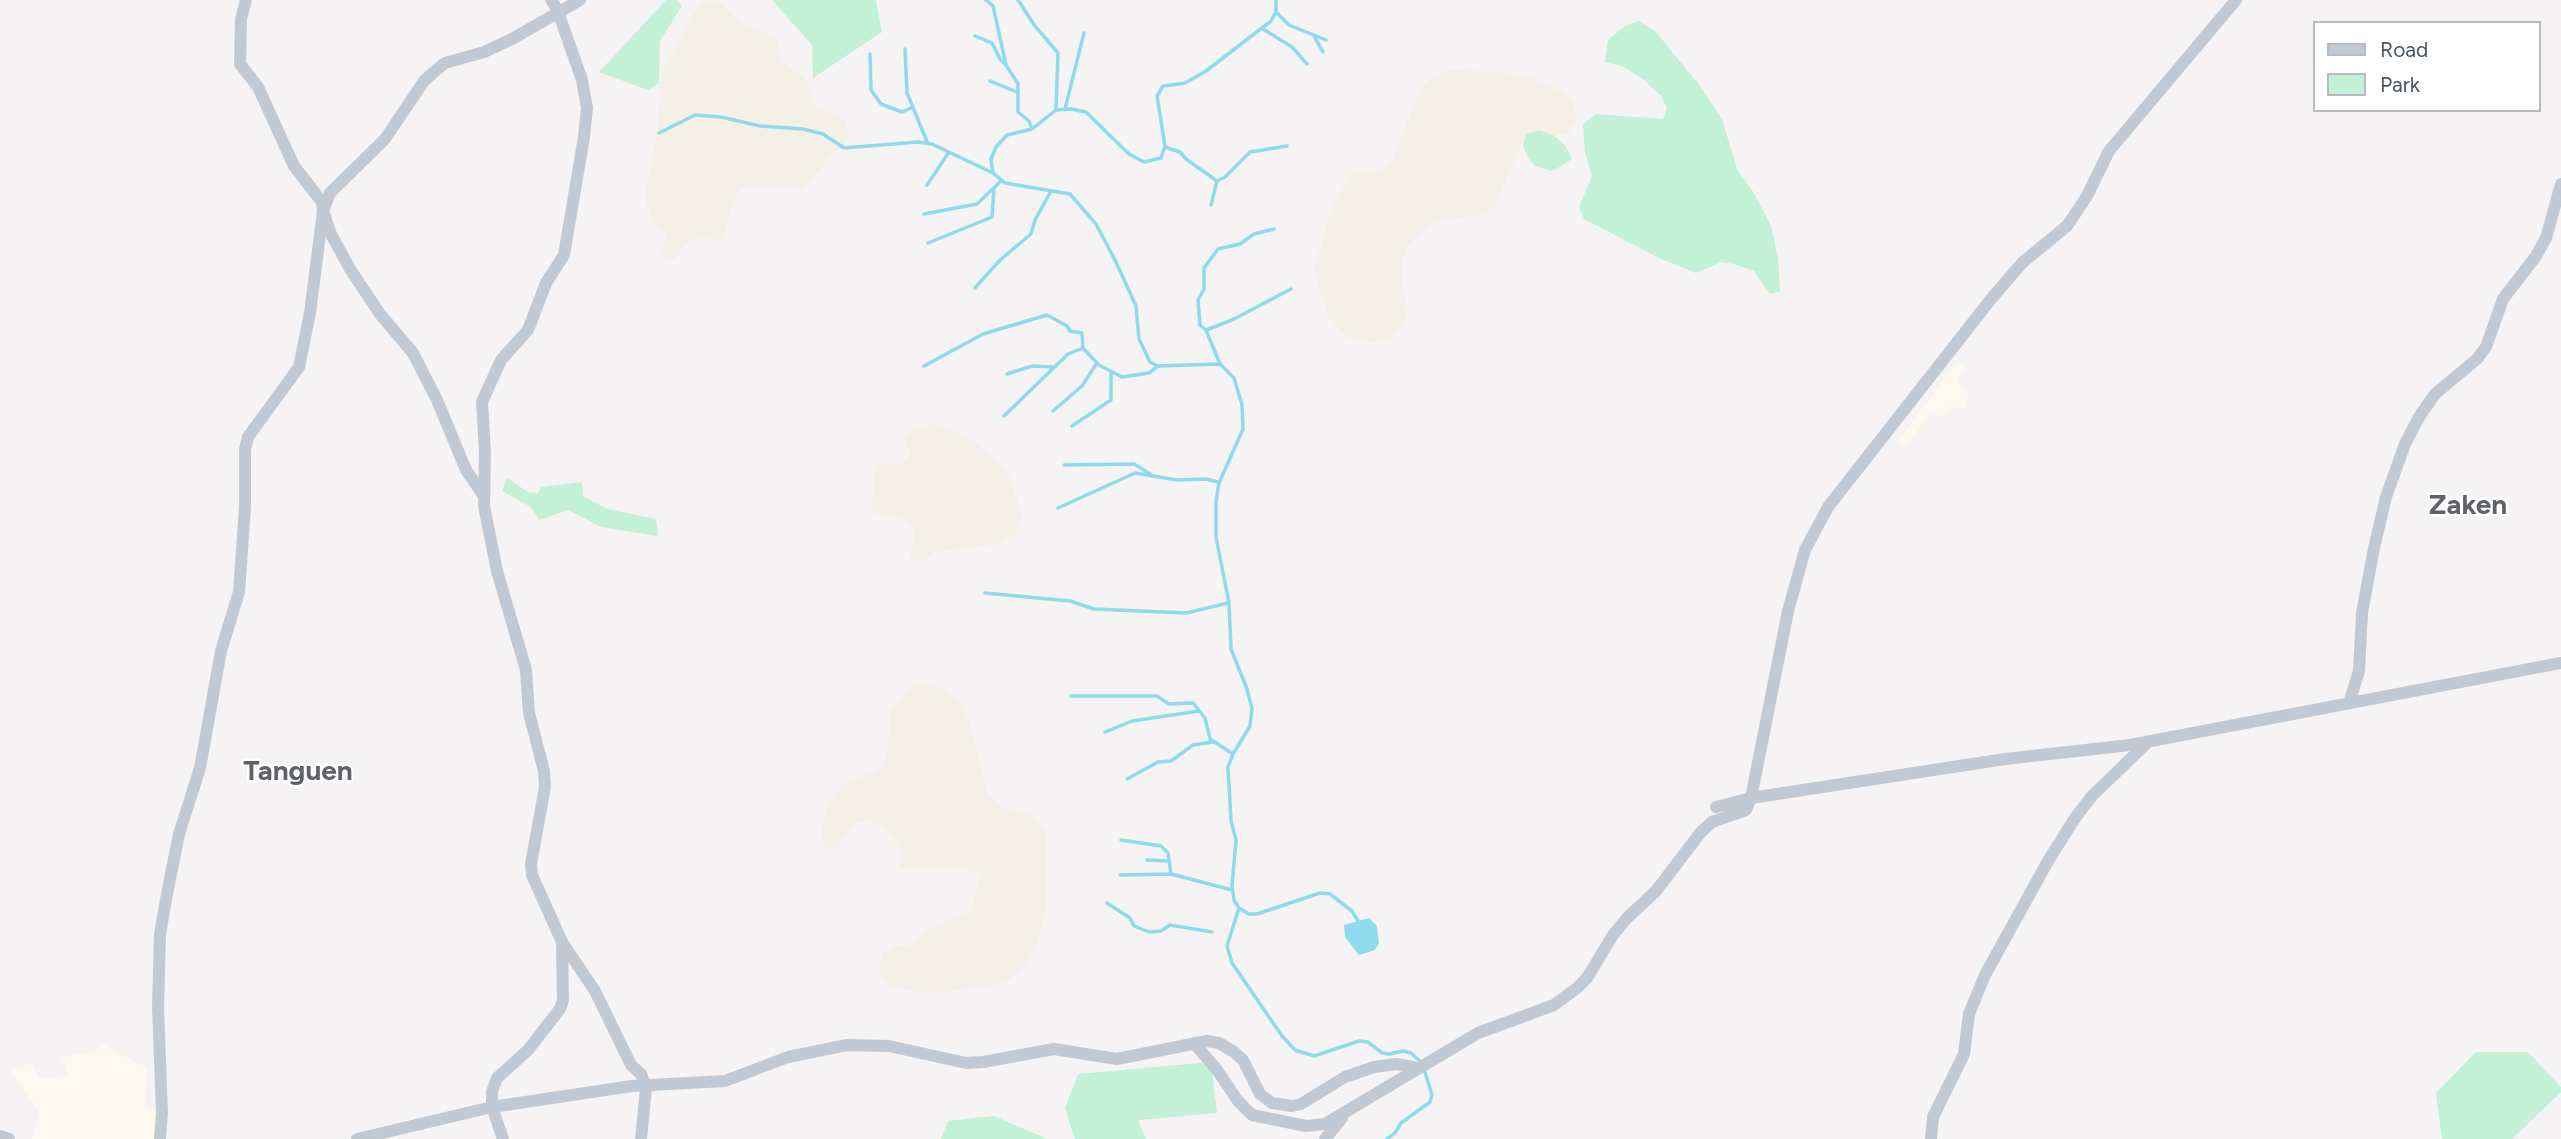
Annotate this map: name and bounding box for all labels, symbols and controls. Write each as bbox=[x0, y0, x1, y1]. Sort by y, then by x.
legend bbox=[2312, 21, 2540, 112]
text: Road bbox=[2380, 37, 2428, 62]
text: Park bbox=[2380, 72, 2420, 97]
district label: Zaken bbox=[2429, 489, 2507, 523]
district label: Tanguen bbox=[243, 755, 353, 789]

